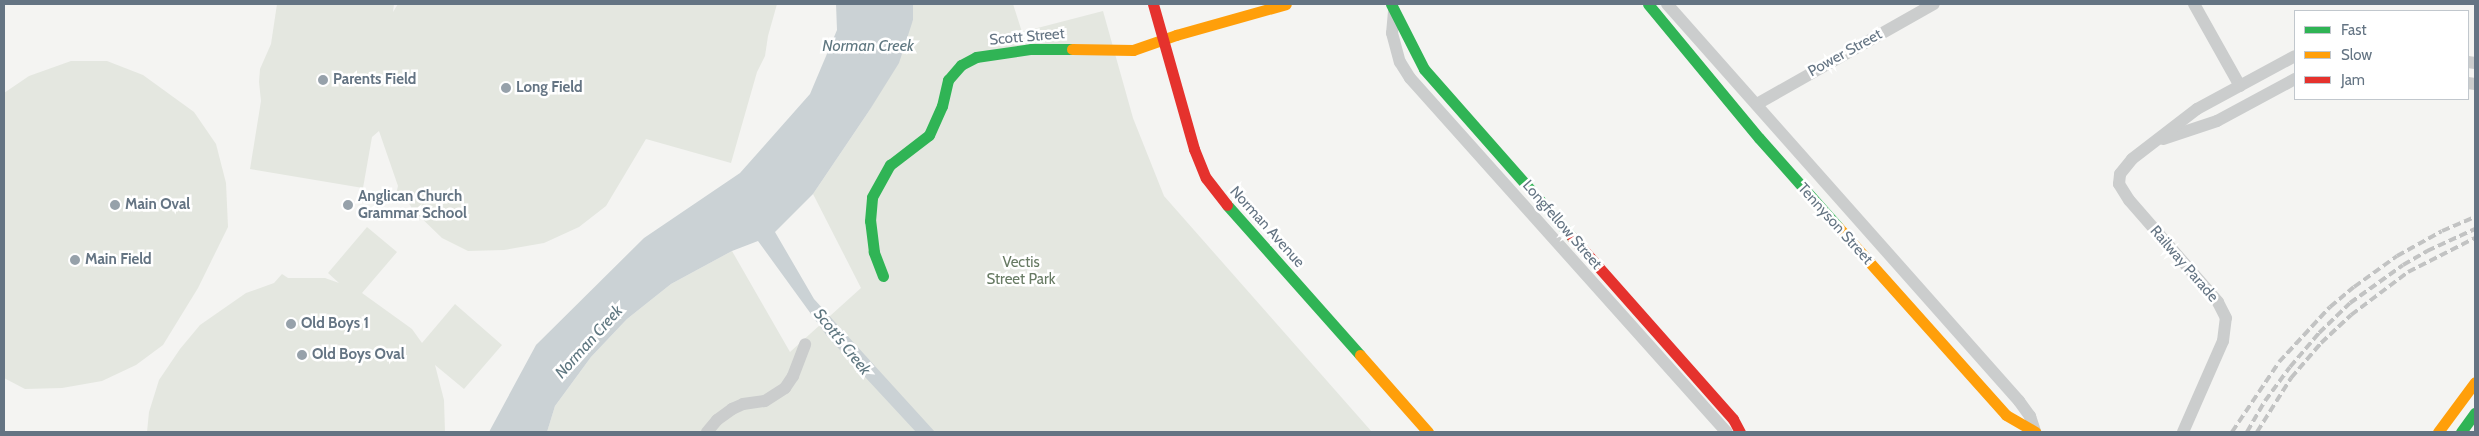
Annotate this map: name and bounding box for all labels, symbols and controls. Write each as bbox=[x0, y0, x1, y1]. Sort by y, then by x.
legend bbox=[2294, 10, 2469, 100]
text: Fast bbox=[2341, 21, 2366, 39]
street label: Scott Street bbox=[989, 25, 1065, 49]
street label: Power Street bbox=[1805, 25, 1885, 81]
water label: Norman Creek bbox=[822, 36, 914, 56]
text: Slow bbox=[2341, 46, 2372, 64]
place label: Parents Field bbox=[333, 71, 416, 89]
text: Jam bbox=[2341, 71, 2365, 89]
marker: Parents Field bbox=[317, 74, 329, 86]
place label: Long Field bbox=[516, 79, 583, 97]
marker: Long Field bbox=[500, 82, 512, 94]
street label: Longfellow Street bbox=[1518, 177, 1606, 273]
street label: Tennyson Street bbox=[1794, 180, 1876, 268]
street label: Norman Avenue bbox=[1226, 183, 1308, 271]
place label: Anglican Church Grammar School bbox=[358, 187, 467, 222]
place label: Main Oval bbox=[125, 196, 190, 214]
marker: Main Oval bbox=[109, 199, 121, 211]
marker: Anglican Church Grammar School bbox=[342, 199, 354, 211]
street label: Railway Parade bbox=[2146, 222, 2222, 306]
place label: Main Field bbox=[85, 251, 152, 269]
park label: Vectis Street Park bbox=[987, 253, 1055, 288]
marker: Main Field bbox=[69, 254, 81, 266]
water label: Norman Creek bbox=[551, 302, 627, 382]
water label: Scott's Creek bbox=[809, 305, 875, 379]
place label: Old Boys 1 bbox=[301, 315, 369, 333]
marker: Old Boys 1 bbox=[285, 318, 297, 330]
place label: Old Boys Oval bbox=[312, 346, 405, 364]
marker: Old Boys Oval bbox=[296, 349, 308, 361]

